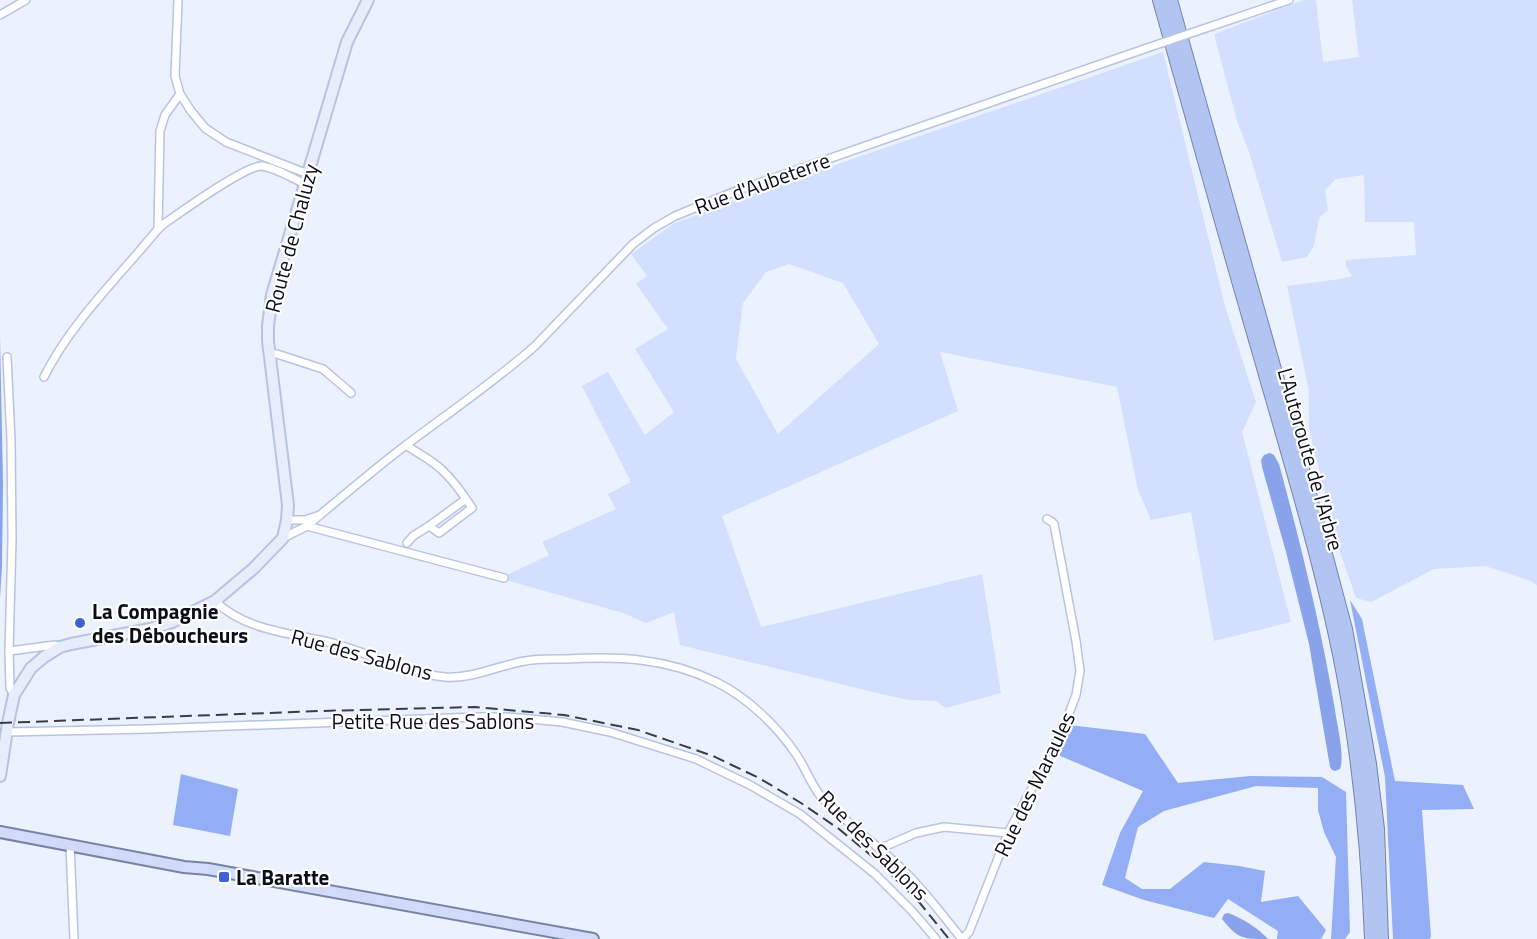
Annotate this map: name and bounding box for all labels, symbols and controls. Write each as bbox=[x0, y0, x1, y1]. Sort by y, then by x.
street label: Rue d'Aubeterre bbox=[690, 144, 834, 222]
street label: Route de Chaluzy bbox=[256, 160, 326, 316]
street label: L'Autoroute de l'Arbre bbox=[1270, 364, 1352, 554]
place label: La Compagnie des Déboucheurs bbox=[92, 595, 248, 651]
marker: La Compagnie des Déboucheurs bbox=[73, 616, 87, 630]
street label: Rue des Sablons bbox=[288, 620, 436, 688]
street label: Petite Rue des Sablons bbox=[332, 705, 534, 737]
street label: Rue des Maraules bbox=[985, 706, 1083, 862]
street label: Rue des Sablons bbox=[811, 782, 937, 908]
place label: La Baratte bbox=[236, 861, 329, 893]
marker: La Baratte bbox=[217, 870, 231, 884]

